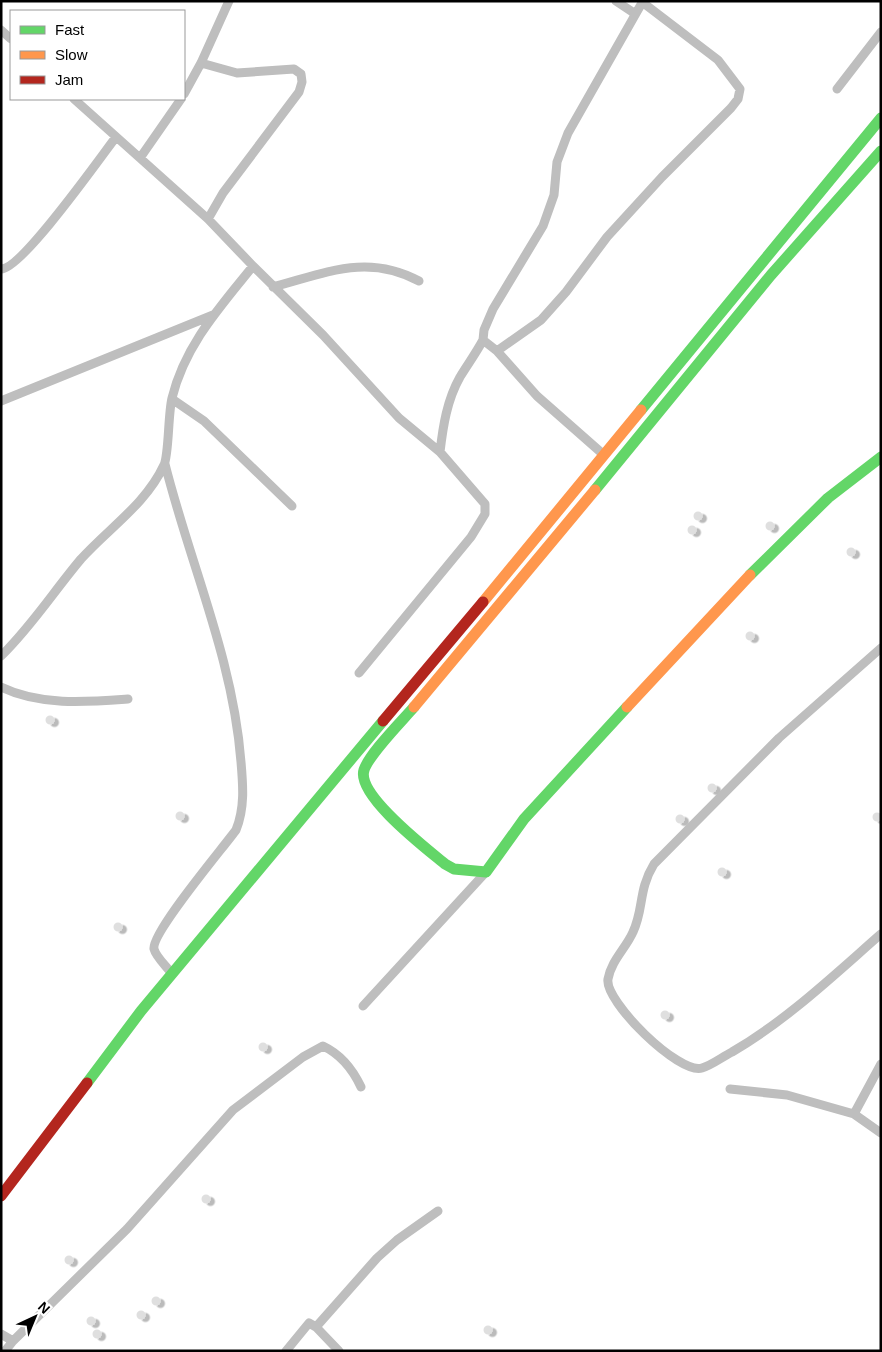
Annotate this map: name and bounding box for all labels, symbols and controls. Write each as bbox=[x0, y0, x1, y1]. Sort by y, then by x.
legend bbox=[10, 10, 185, 100]
text: Fast bbox=[55, 21, 85, 38]
text: Slow bbox=[55, 46, 88, 63]
text: Jam bbox=[55, 71, 83, 88]
north arrow bbox=[10, 1292, 60, 1342]
text: N bbox=[35, 1298, 53, 1317]

